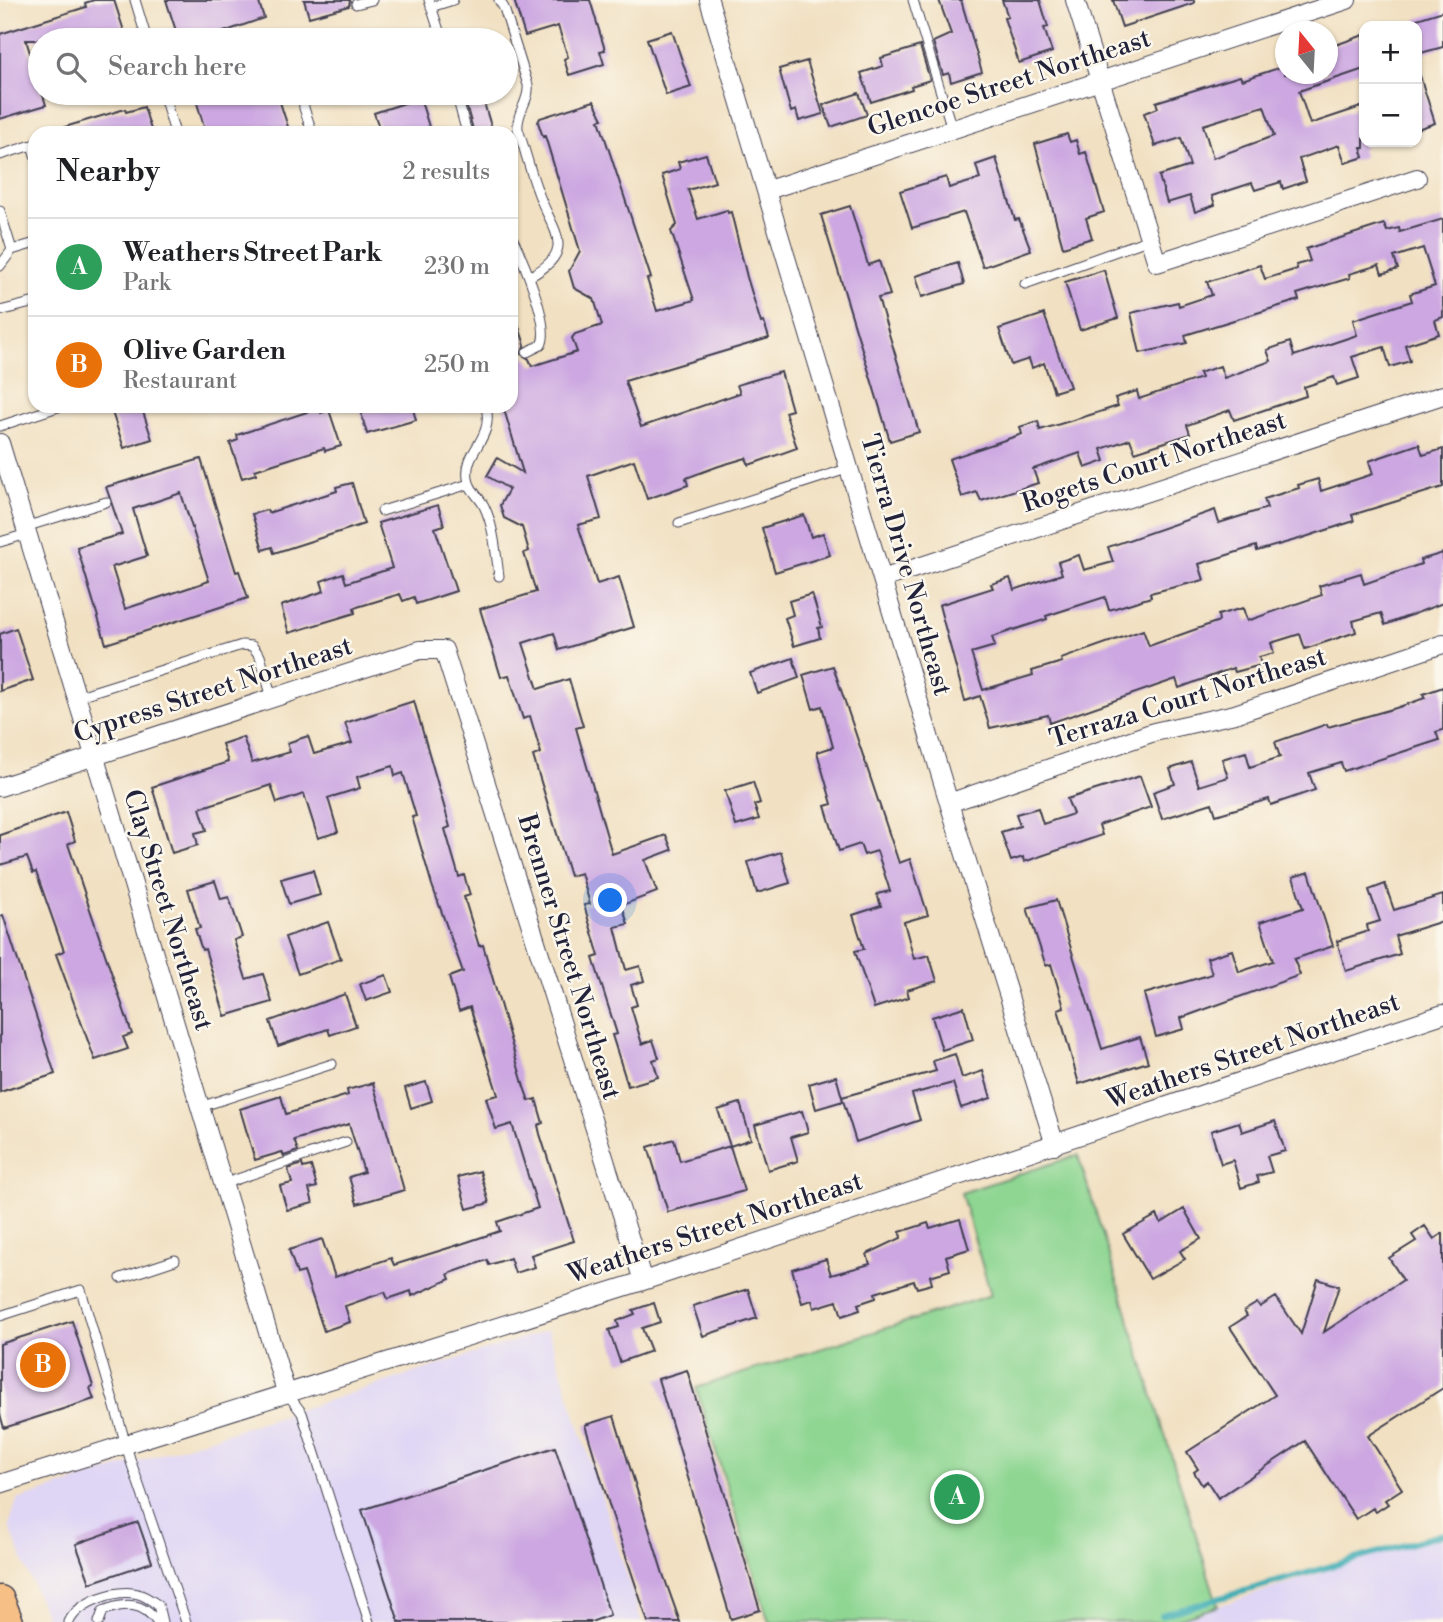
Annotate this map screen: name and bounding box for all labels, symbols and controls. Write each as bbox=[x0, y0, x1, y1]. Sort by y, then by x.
north arrow bbox=[1275, 21, 1338, 84]
map controls bbox=[1359, 21, 1422, 147]
button: + bbox=[1359, 21, 1422, 84]
street label: Glencoe Street Northeast bbox=[864, 22, 1154, 144]
search box bbox=[28, 28, 518, 105]
icon: search bbox=[52, 48, 90, 86]
text: Search here bbox=[108, 51, 247, 83]
button: − bbox=[1359, 84, 1422, 147]
text: Nearby bbox=[56, 153, 160, 191]
text: 2 results bbox=[403, 158, 490, 186]
text: Weathers Street Park bbox=[123, 237, 382, 269]
text: A bbox=[71, 253, 87, 281]
text: 230 m bbox=[424, 253, 490, 281]
text: Park bbox=[123, 269, 171, 297]
text: Olive Garden bbox=[123, 335, 286, 367]
text: B bbox=[70, 351, 88, 379]
text: 250 m bbox=[424, 351, 490, 379]
text: Restaurant bbox=[123, 367, 237, 395]
street label: Rogets Court Northeast bbox=[1018, 404, 1290, 520]
street label: Tierra Drive Northeast bbox=[853, 431, 959, 699]
street label: Cypress Street Northeast bbox=[70, 630, 356, 750]
street label: Terraza Court Northeast bbox=[1046, 641, 1330, 755]
street label: Clay Street Northeast bbox=[116, 786, 220, 1034]
street label: Brenner Street Northeast bbox=[510, 809, 628, 1104]
your location bbox=[593, 883, 627, 917]
street label: Weathers Street Northeast bbox=[1101, 986, 1404, 1117]
street label: Weathers Street Northeast bbox=[563, 1165, 866, 1291]
pin: B bbox=[20, 1339, 66, 1391]
pin: A bbox=[934, 1471, 980, 1523]

